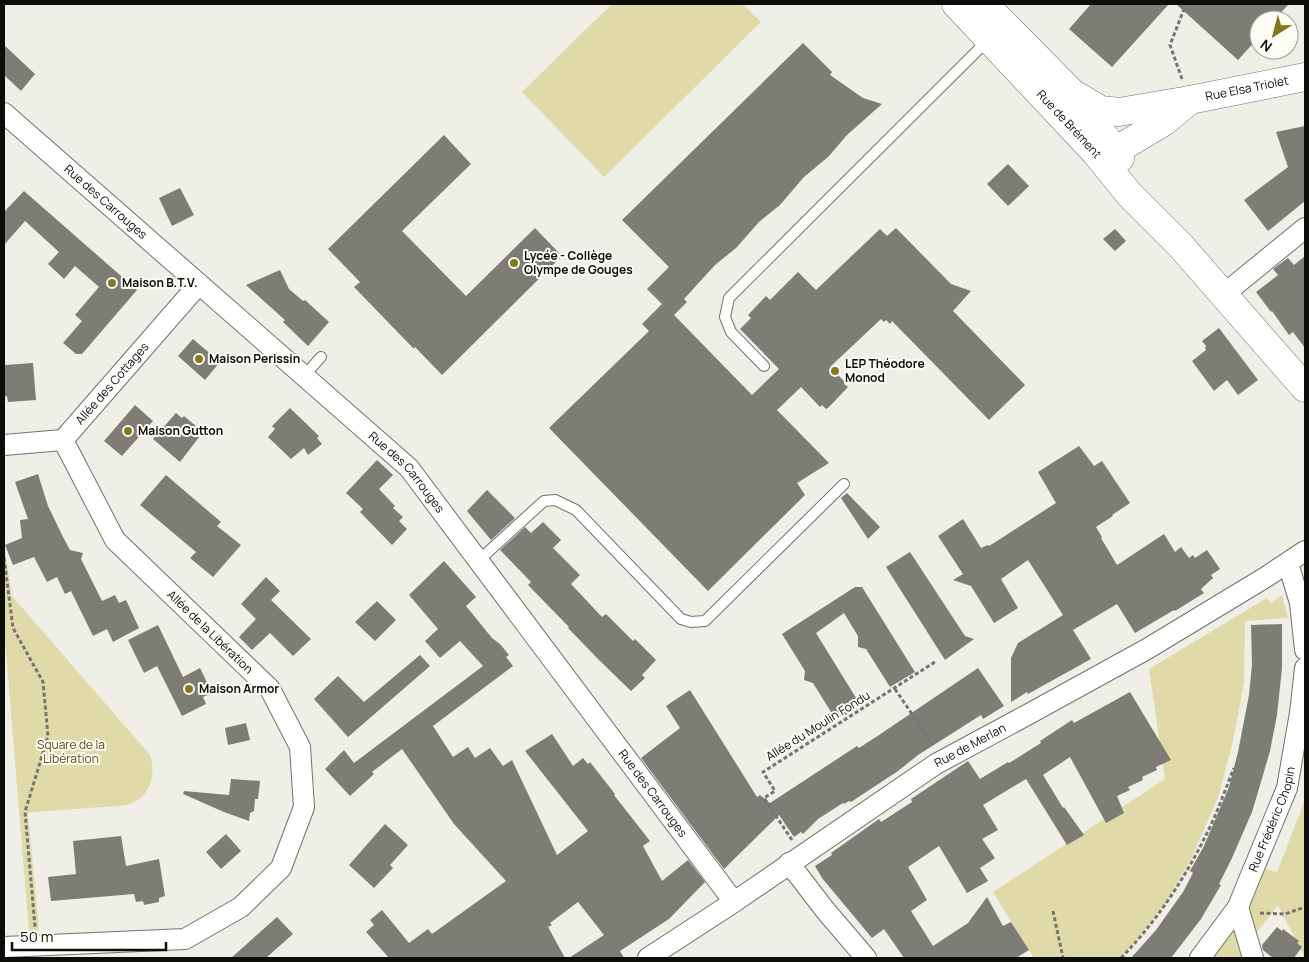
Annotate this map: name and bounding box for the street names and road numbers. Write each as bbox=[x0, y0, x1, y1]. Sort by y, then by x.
street label: Rue Elsa Triolet bbox=[1204, 71, 1290, 105]
street label: Rue de Brément bbox=[1033, 86, 1106, 162]
street label: Rue des Carrouges bbox=[61, 160, 151, 243]
street label: Allée des Cottages bbox=[71, 338, 152, 428]
street label: Rue des Carrouges bbox=[365, 427, 449, 516]
street label: Allée de la Libération bbox=[164, 586, 257, 677]
street label: Allée du Moulin Fondu bbox=[762, 687, 873, 765]
street label: Rue de Merlan bbox=[931, 719, 1009, 771]
street label: Rue des Carrouges bbox=[615, 746, 691, 840]
street label: Rue Frédéric Chopin bbox=[1244, 765, 1299, 874]

